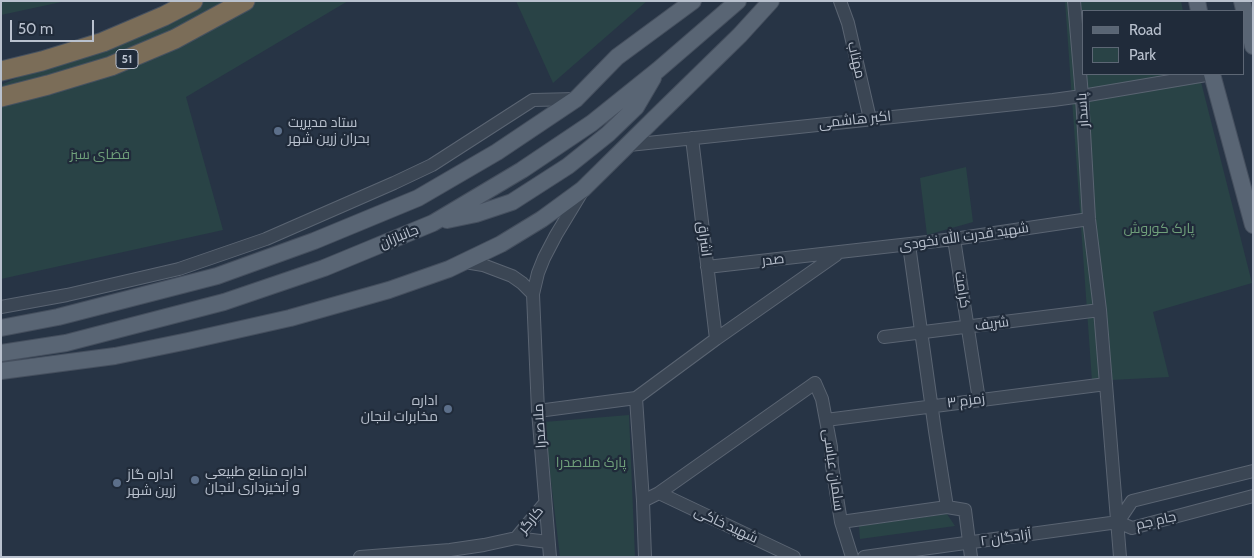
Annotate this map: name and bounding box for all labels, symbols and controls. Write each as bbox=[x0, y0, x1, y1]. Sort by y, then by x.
scale bar bbox=[12, 10, 96, 42]
legend bbox=[1082, 10, 1244, 75]
text: 50 m bbox=[18, 20, 53, 38]
text: Road bbox=[1129, 21, 1162, 39]
street label: مهتاب bbox=[844, 40, 868, 80]
text: Park bbox=[1129, 46, 1156, 64]
road number: 51 bbox=[116, 50, 138, 68]
street label: پاسدار bbox=[1073, 92, 1093, 128]
street label: اکبر هاشمی bbox=[818, 108, 892, 132]
place label: ستاد مدیریت بحران زرین شهر bbox=[288, 115, 370, 148]
marker: ستاد مدیریت بحران زرین شهر bbox=[272, 125, 284, 137]
park label: فضای سبز bbox=[70, 147, 130, 163]
street label: شهید قدرت الله نخودی bbox=[898, 220, 1030, 254]
street label: اشراق bbox=[694, 221, 714, 257]
park label: پارک کوروش bbox=[1124, 221, 1194, 237]
street label: جانبازان bbox=[377, 222, 421, 252]
street label: صدر bbox=[761, 250, 785, 270]
street label: کرامت bbox=[951, 270, 973, 310]
street label: شریف bbox=[974, 314, 1010, 334]
street label: زمزم ۳ bbox=[946, 390, 986, 412]
place label: اداره مخابرات لنجان bbox=[361, 393, 438, 426]
marker: اداره مخابرات لنجان bbox=[442, 403, 454, 415]
street label: ملاصدرا bbox=[530, 403, 550, 449]
street label: سلمان عباسی bbox=[819, 428, 847, 512]
park label: پارک ملاصدرا bbox=[556, 455, 626, 471]
place label: اداره منابع طبیعی و آبخیزداری لنجان bbox=[205, 464, 307, 497]
place label: اداره گاز زرین شهر bbox=[127, 467, 176, 500]
marker: اداره منابع طبیعی و آبخیزداری لنجان bbox=[189, 474, 201, 486]
marker: اداره گاز زرین شهر bbox=[111, 477, 123, 489]
street label: کارگر bbox=[515, 503, 547, 537]
street label: شهید خاکی bbox=[691, 503, 761, 547]
street label: جام جم bbox=[1134, 508, 1178, 534]
street label: آزادگان ۲ bbox=[979, 526, 1033, 550]

